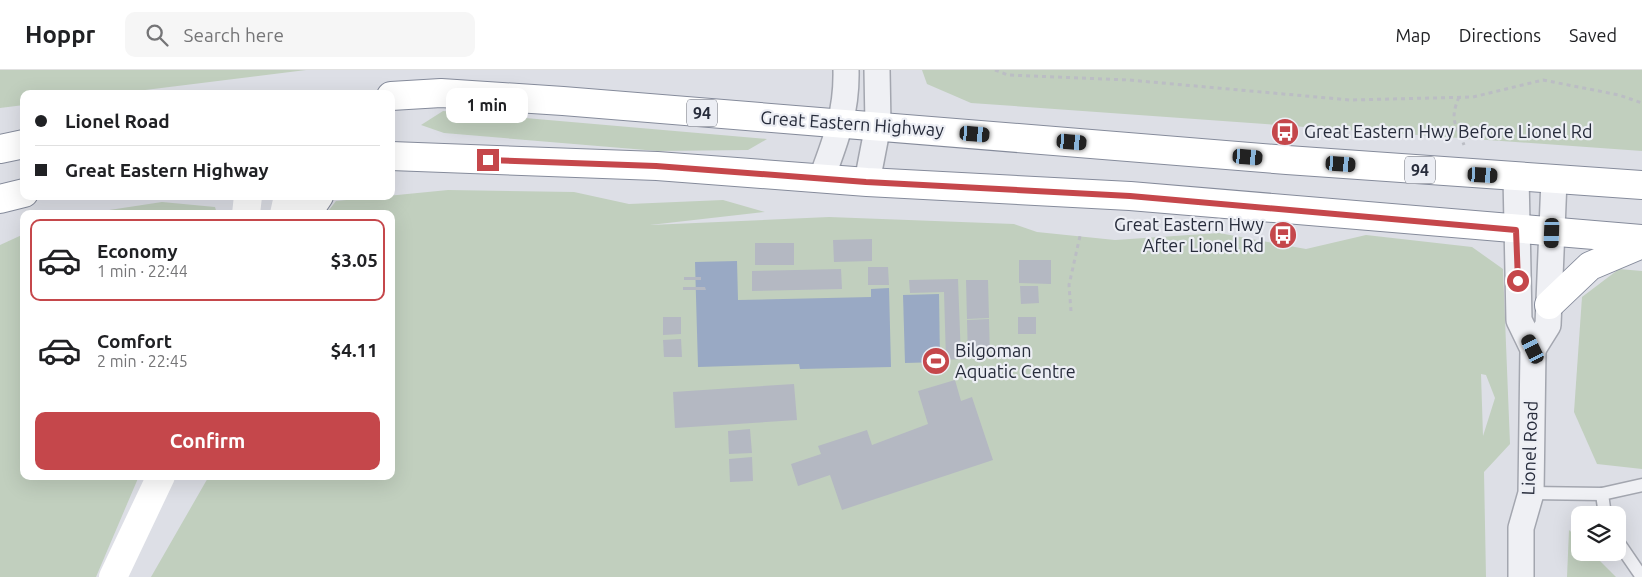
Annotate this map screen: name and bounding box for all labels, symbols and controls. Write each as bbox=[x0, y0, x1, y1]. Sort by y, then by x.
search box bbox=[125, 12, 475, 57]
text: Hoppr bbox=[25, 21, 95, 48]
icon: search bbox=[143, 21, 171, 49]
text: Search here bbox=[183, 24, 284, 46]
text: Map bbox=[1395, 25, 1431, 45]
text: Directions bbox=[1459, 25, 1541, 45]
text: Saved bbox=[1569, 25, 1617, 45]
callout: 1 min bbox=[447, 88, 529, 122]
text: 1 min bbox=[467, 96, 507, 114]
road number: 94 bbox=[687, 99, 717, 126]
street label: Great Eastern Highway bbox=[760, 107, 945, 139]
text: Lionel Road bbox=[65, 110, 170, 132]
bus stop icon: Great Eastern Hwy Before Lionel Rd bbox=[1270, 117, 1300, 147]
place label: Great Eastern Hwy Before Lionel Rd bbox=[1304, 121, 1593, 141]
car bbox=[959, 125, 990, 143]
car bbox=[1056, 133, 1087, 151]
car bbox=[1232, 148, 1263, 166]
route end bbox=[477, 149, 499, 171]
car bbox=[1325, 155, 1356, 173]
road number: 94 bbox=[1405, 156, 1435, 184]
text: Great Eastern Highway bbox=[65, 159, 269, 181]
car bbox=[1467, 167, 1498, 183]
place label: Great Eastern Hwy After Lionel Rd bbox=[1114, 214, 1264, 255]
car bbox=[1543, 218, 1560, 248]
bus stop icon: Great Eastern Hwy After Lionel Rd bbox=[1268, 220, 1298, 250]
icon: car bbox=[37, 238, 82, 283]
text: Economy bbox=[97, 240, 178, 262]
text: $3.05 bbox=[330, 249, 378, 271]
text: 1 min · 22:44 bbox=[97, 262, 188, 280]
route start bbox=[1507, 270, 1529, 292]
icon: car bbox=[37, 328, 82, 373]
text: Comfort bbox=[97, 330, 172, 352]
car bbox=[1519, 332, 1546, 366]
text: $4.11 bbox=[330, 339, 378, 361]
place label: Bilgoman Aquatic Centre bbox=[955, 340, 1076, 381]
sports icon: Bilgoman Aquatic Centre bbox=[921, 346, 951, 376]
text: 2 min · 22:45 bbox=[97, 352, 188, 370]
street label: Lionel Road bbox=[1517, 400, 1541, 496]
button: Confirm bbox=[35, 412, 380, 470]
map controls bbox=[1571, 506, 1626, 561]
button: layers bbox=[1571, 506, 1626, 561]

